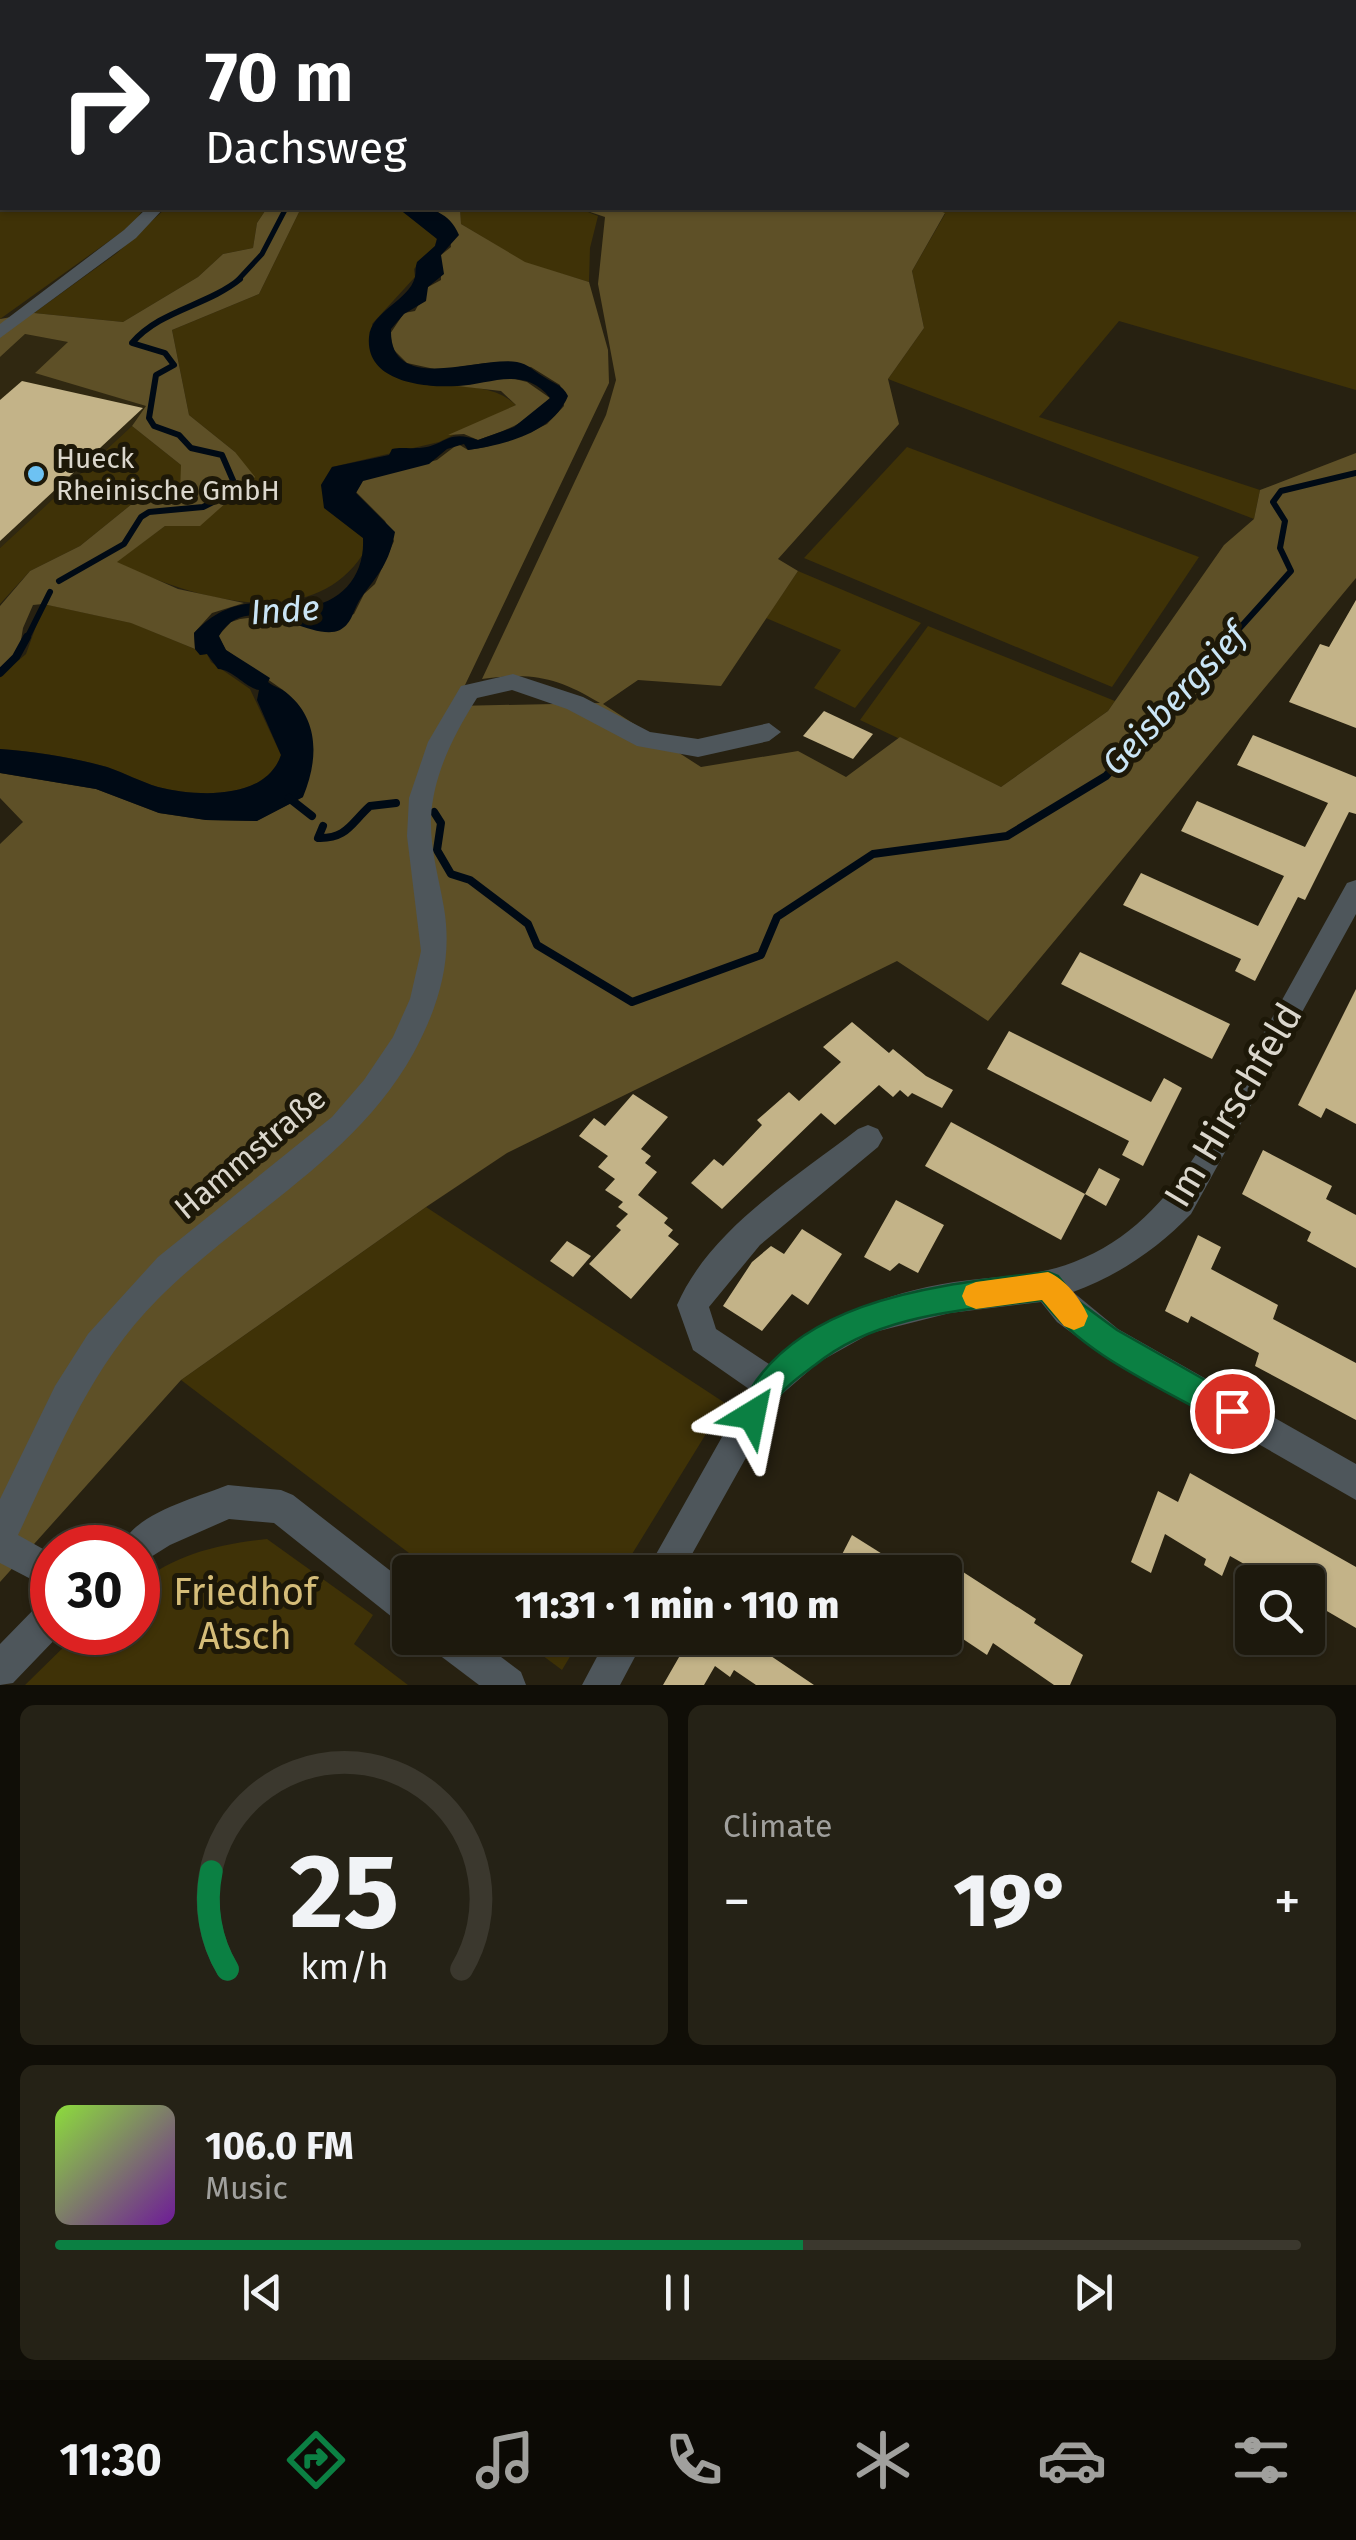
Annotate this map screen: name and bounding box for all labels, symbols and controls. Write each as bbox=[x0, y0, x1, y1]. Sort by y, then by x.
text: 70 m bbox=[205, 36, 354, 120]
icon: right bbox=[40, 40, 170, 170]
text: Dachsweg bbox=[205, 121, 407, 175]
place label: Hueck Rheinische GmbH bbox=[56, 442, 280, 507]
marker: Hueck Rheinische GmbH bbox=[25, 463, 47, 485]
water label: Inde bbox=[249, 587, 321, 633]
water label: Geisbergsief bbox=[1093, 611, 1258, 784]
street label: Im Hirschfeld bbox=[1154, 995, 1312, 1215]
street label: Hammstraße bbox=[167, 1079, 333, 1227]
position arrow bbox=[700, 1363, 804, 1467]
pin bbox=[1190, 1369, 1275, 1454]
icon: arrive bbox=[1205, 1384, 1260, 1439]
speed limit sign: 30 bbox=[30, 1525, 160, 1655]
map controls bbox=[1235, 1565, 1325, 1655]
button: search bbox=[1235, 1565, 1325, 1655]
park label: Friedhof Atsch bbox=[173, 1569, 320, 1659]
text: 11:31 · 1 min · 110 m bbox=[515, 1582, 839, 1628]
text: Climate bbox=[723, 1807, 832, 1845]
text: 25 bbox=[289, 1830, 399, 1955]
text: 19° bbox=[953, 1856, 1071, 1946]
text: − bbox=[723, 1869, 751, 1935]
text: + bbox=[1274, 1869, 1301, 1935]
text: km/h bbox=[300, 1946, 388, 1988]
text: 106.0 FM bbox=[205, 2123, 354, 2169]
text: Music bbox=[205, 2169, 288, 2207]
icon: previous bbox=[235, 2265, 290, 2320]
icon: pause bbox=[650, 2265, 705, 2320]
icon: next bbox=[1066, 2265, 1121, 2320]
icon: directions bbox=[281, 2425, 351, 2495]
icon: music bbox=[470, 2425, 540, 2495]
icon: phone bbox=[659, 2425, 729, 2495]
icon: climate bbox=[848, 2425, 918, 2495]
icon: car bbox=[1037, 2425, 1107, 2495]
icon: filters bbox=[1226, 2425, 1296, 2495]
text: 11:30 bbox=[60, 2433, 162, 2487]

